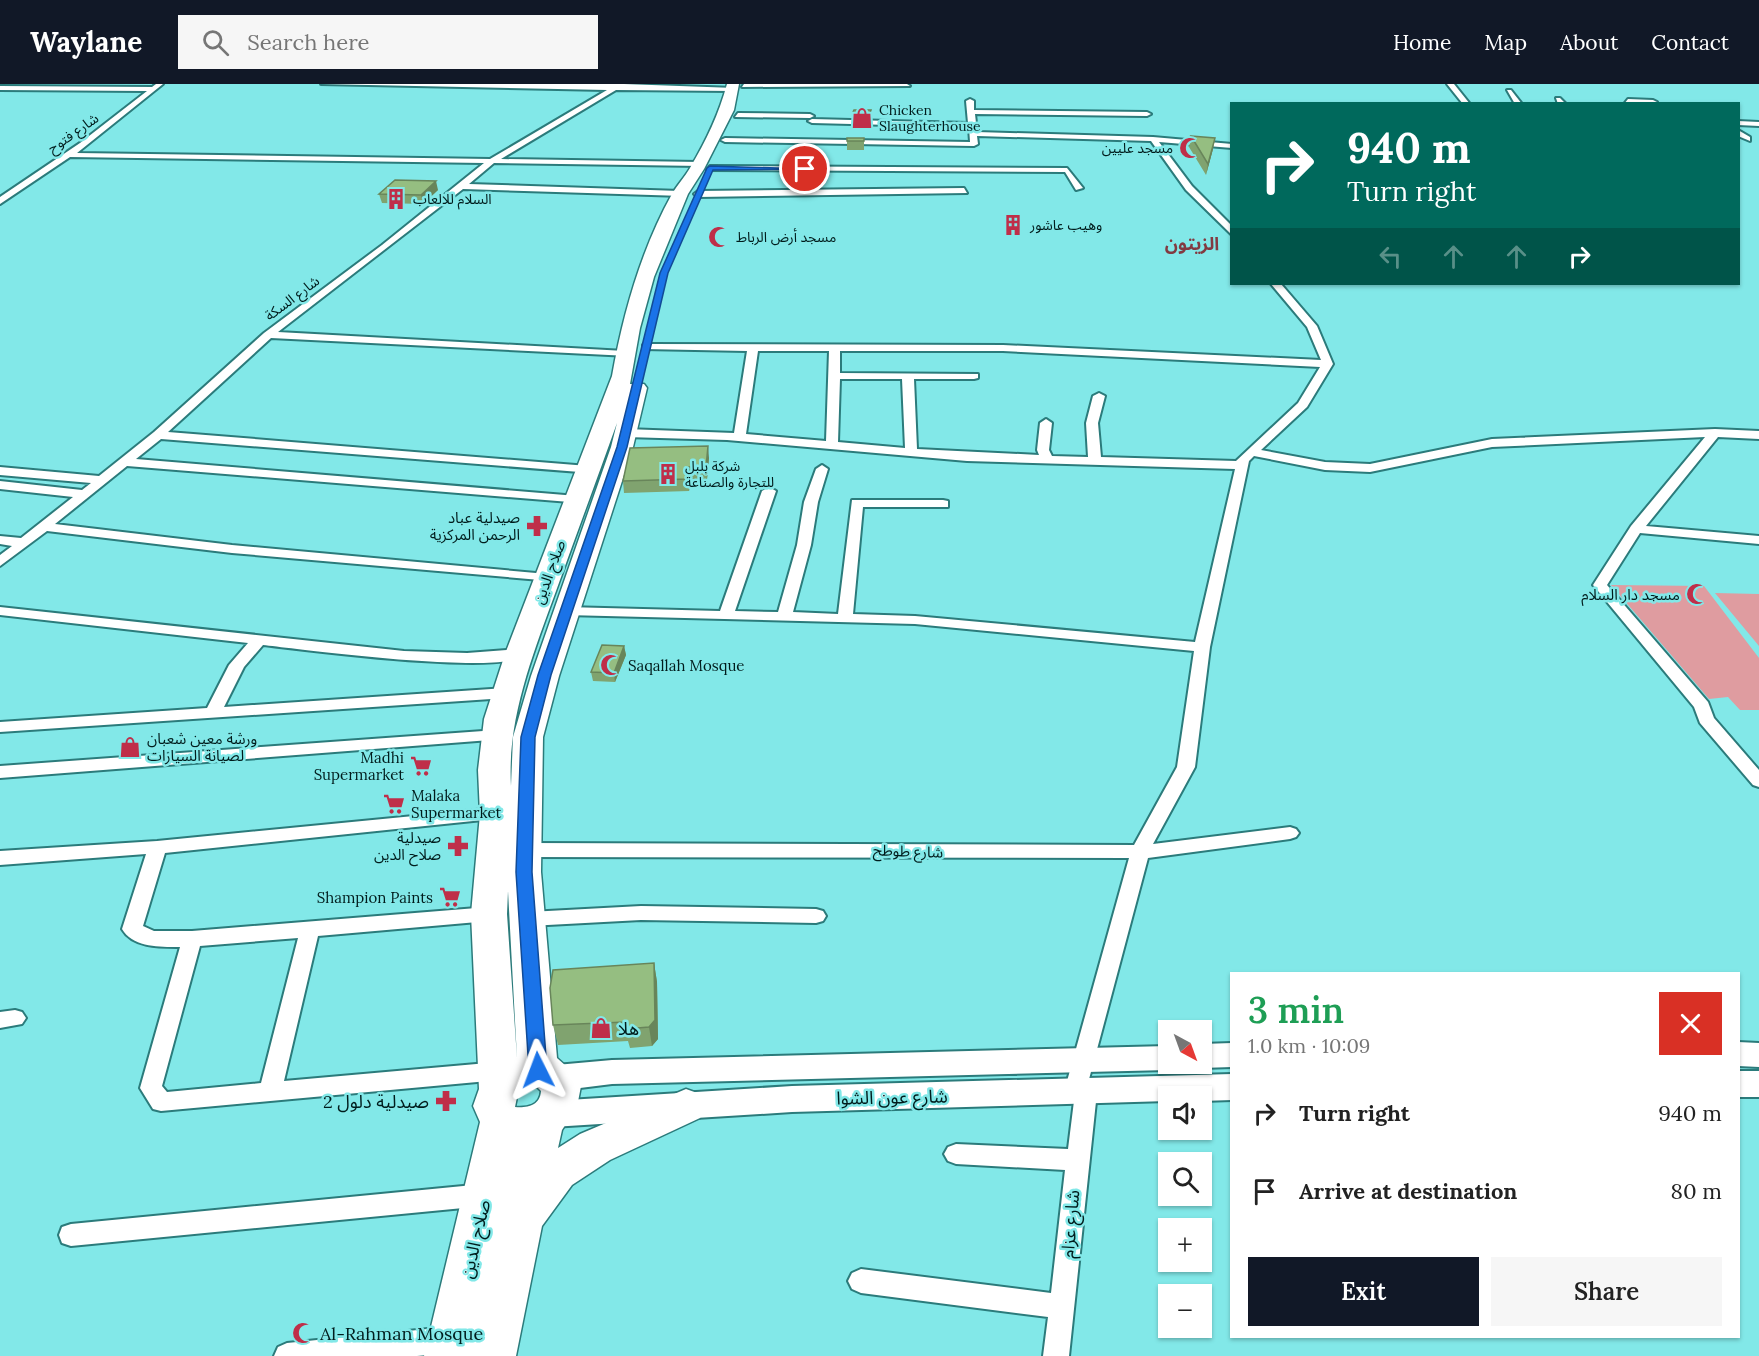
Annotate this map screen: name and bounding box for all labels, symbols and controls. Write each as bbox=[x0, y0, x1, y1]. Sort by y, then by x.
search box bbox=[178, 15, 598, 69]
text: Waylane bbox=[30, 24, 142, 60]
icon: search bbox=[199, 26, 232, 59]
text: Search here bbox=[247, 28, 370, 56]
text: Home bbox=[1393, 29, 1451, 56]
text: Map bbox=[1484, 29, 1527, 56]
text: About bbox=[1560, 29, 1618, 56]
text: Contact bbox=[1651, 29, 1729, 56]
place label: Chicken Slaughterhouse bbox=[879, 101, 981, 135]
shop icon: Chicken Slaughterhouse bbox=[850, 106, 874, 130]
street label: شارع فتوح bbox=[44, 109, 103, 159]
text: 940 m bbox=[1347, 121, 1471, 175]
icon: right bbox=[1248, 126, 1326, 204]
mosque icon: مسجد عليين bbox=[1178, 136, 1202, 160]
place label: مسجد عليين bbox=[1102, 139, 1173, 157]
pin bbox=[779, 143, 830, 194]
icon: arrive bbox=[788, 152, 821, 185]
text: Turn right bbox=[1347, 174, 1476, 208]
building icon: السلام للالعاب bbox=[384, 187, 408, 211]
place label: السلام للالعاب bbox=[413, 190, 492, 210]
building icon: وهيب عاشور bbox=[1001, 213, 1025, 237]
place label: وهيب عاشور bbox=[1029, 216, 1102, 234]
mosque icon: مسجد أرض الرباط bbox=[707, 225, 731, 249]
place label: مسجد أرض الرباط bbox=[736, 228, 836, 246]
district label: الزيتون bbox=[1165, 232, 1219, 255]
icon: left bbox=[1374, 240, 1407, 273]
icon: ahead bbox=[1437, 240, 1470, 273]
icon: ahead bbox=[1500, 240, 1533, 273]
icon: right bbox=[1563, 240, 1596, 273]
street label: شارع السكة bbox=[261, 272, 324, 326]
place label: شركة بلبل للتجارة والصناعة bbox=[685, 457, 774, 491]
building icon: شركة بلبل للتجارة والصناعة bbox=[656, 462, 680, 486]
place label: صيدلية عباد الرحمن المركزية bbox=[430, 508, 520, 544]
pharmacy icon: صيدلية عباد الرحمن المركزية bbox=[525, 514, 549, 538]
street label: صلاح الدين bbox=[529, 537, 572, 608]
mosque icon: مسجد دار السلام bbox=[1685, 582, 1709, 606]
place label: مسجد دار السلام bbox=[1581, 585, 1680, 606]
mosque icon: Saqallah Mosque bbox=[599, 653, 623, 677]
place label: Saqallah Mosque bbox=[628, 656, 744, 675]
place label: ورشة معين شعبان لصيانة السيارات bbox=[147, 729, 257, 765]
shop icon: ورشة معين شعبان لصيانة السيارات bbox=[118, 735, 142, 759]
place label: Madhi Supermarket bbox=[314, 748, 404, 784]
supermarket icon: Madhi Supermarket bbox=[409, 754, 433, 778]
place label: Malaka Supermarket bbox=[411, 786, 502, 822]
supermarket icon: Malaka Supermarket bbox=[382, 792, 406, 816]
place label: صيدلية صلاح الدين bbox=[374, 828, 441, 867]
pharmacy icon: صيدلية صلاح الدين bbox=[446, 834, 470, 858]
street label: شارع طوطح bbox=[872, 840, 944, 865]
supermarket icon: Shampion Paints bbox=[438, 885, 462, 909]
place label: Shampion Paints bbox=[317, 888, 433, 907]
text: 3 min bbox=[1248, 987, 1344, 1033]
button: close bbox=[1659, 992, 1722, 1055]
shop icon: هلا bbox=[589, 1016, 613, 1040]
place label: هلا bbox=[618, 1017, 639, 1040]
north arrow bbox=[1158, 1020, 1212, 1074]
map controls bbox=[1158, 1020, 1212, 1338]
text: 1.0 km · 10:09 bbox=[1248, 1033, 1370, 1058]
position arrow bbox=[506, 1038, 570, 1102]
street label: شارع عون الشوا bbox=[836, 1085, 948, 1112]
button: sound bbox=[1158, 1086, 1212, 1140]
pharmacy icon: صيدلية دلول 2 bbox=[434, 1089, 458, 1113]
place label: صيدلية دلول 2 bbox=[323, 1090, 429, 1113]
icon: right bbox=[1248, 1097, 1281, 1130]
text: Turn right bbox=[1299, 1099, 1410, 1127]
text: 940 m bbox=[1658, 1099, 1722, 1127]
button: search bbox=[1158, 1152, 1212, 1206]
icon: arrive bbox=[1248, 1175, 1281, 1208]
text: Arrive at destination bbox=[1299, 1177, 1517, 1205]
text: 80 m bbox=[1671, 1177, 1722, 1205]
street label: شارع عزام bbox=[1056, 1189, 1087, 1259]
street label: صلاح الدين bbox=[455, 1197, 497, 1281]
button: + bbox=[1158, 1218, 1212, 1272]
button: Exit bbox=[1248, 1257, 1479, 1326]
button: Share bbox=[1491, 1257, 1722, 1326]
button: − bbox=[1158, 1284, 1212, 1338]
mosque icon: Al-Rahman Mosque bbox=[291, 1321, 315, 1345]
place label: Al-Rahman Mosque bbox=[319, 1322, 483, 1345]

